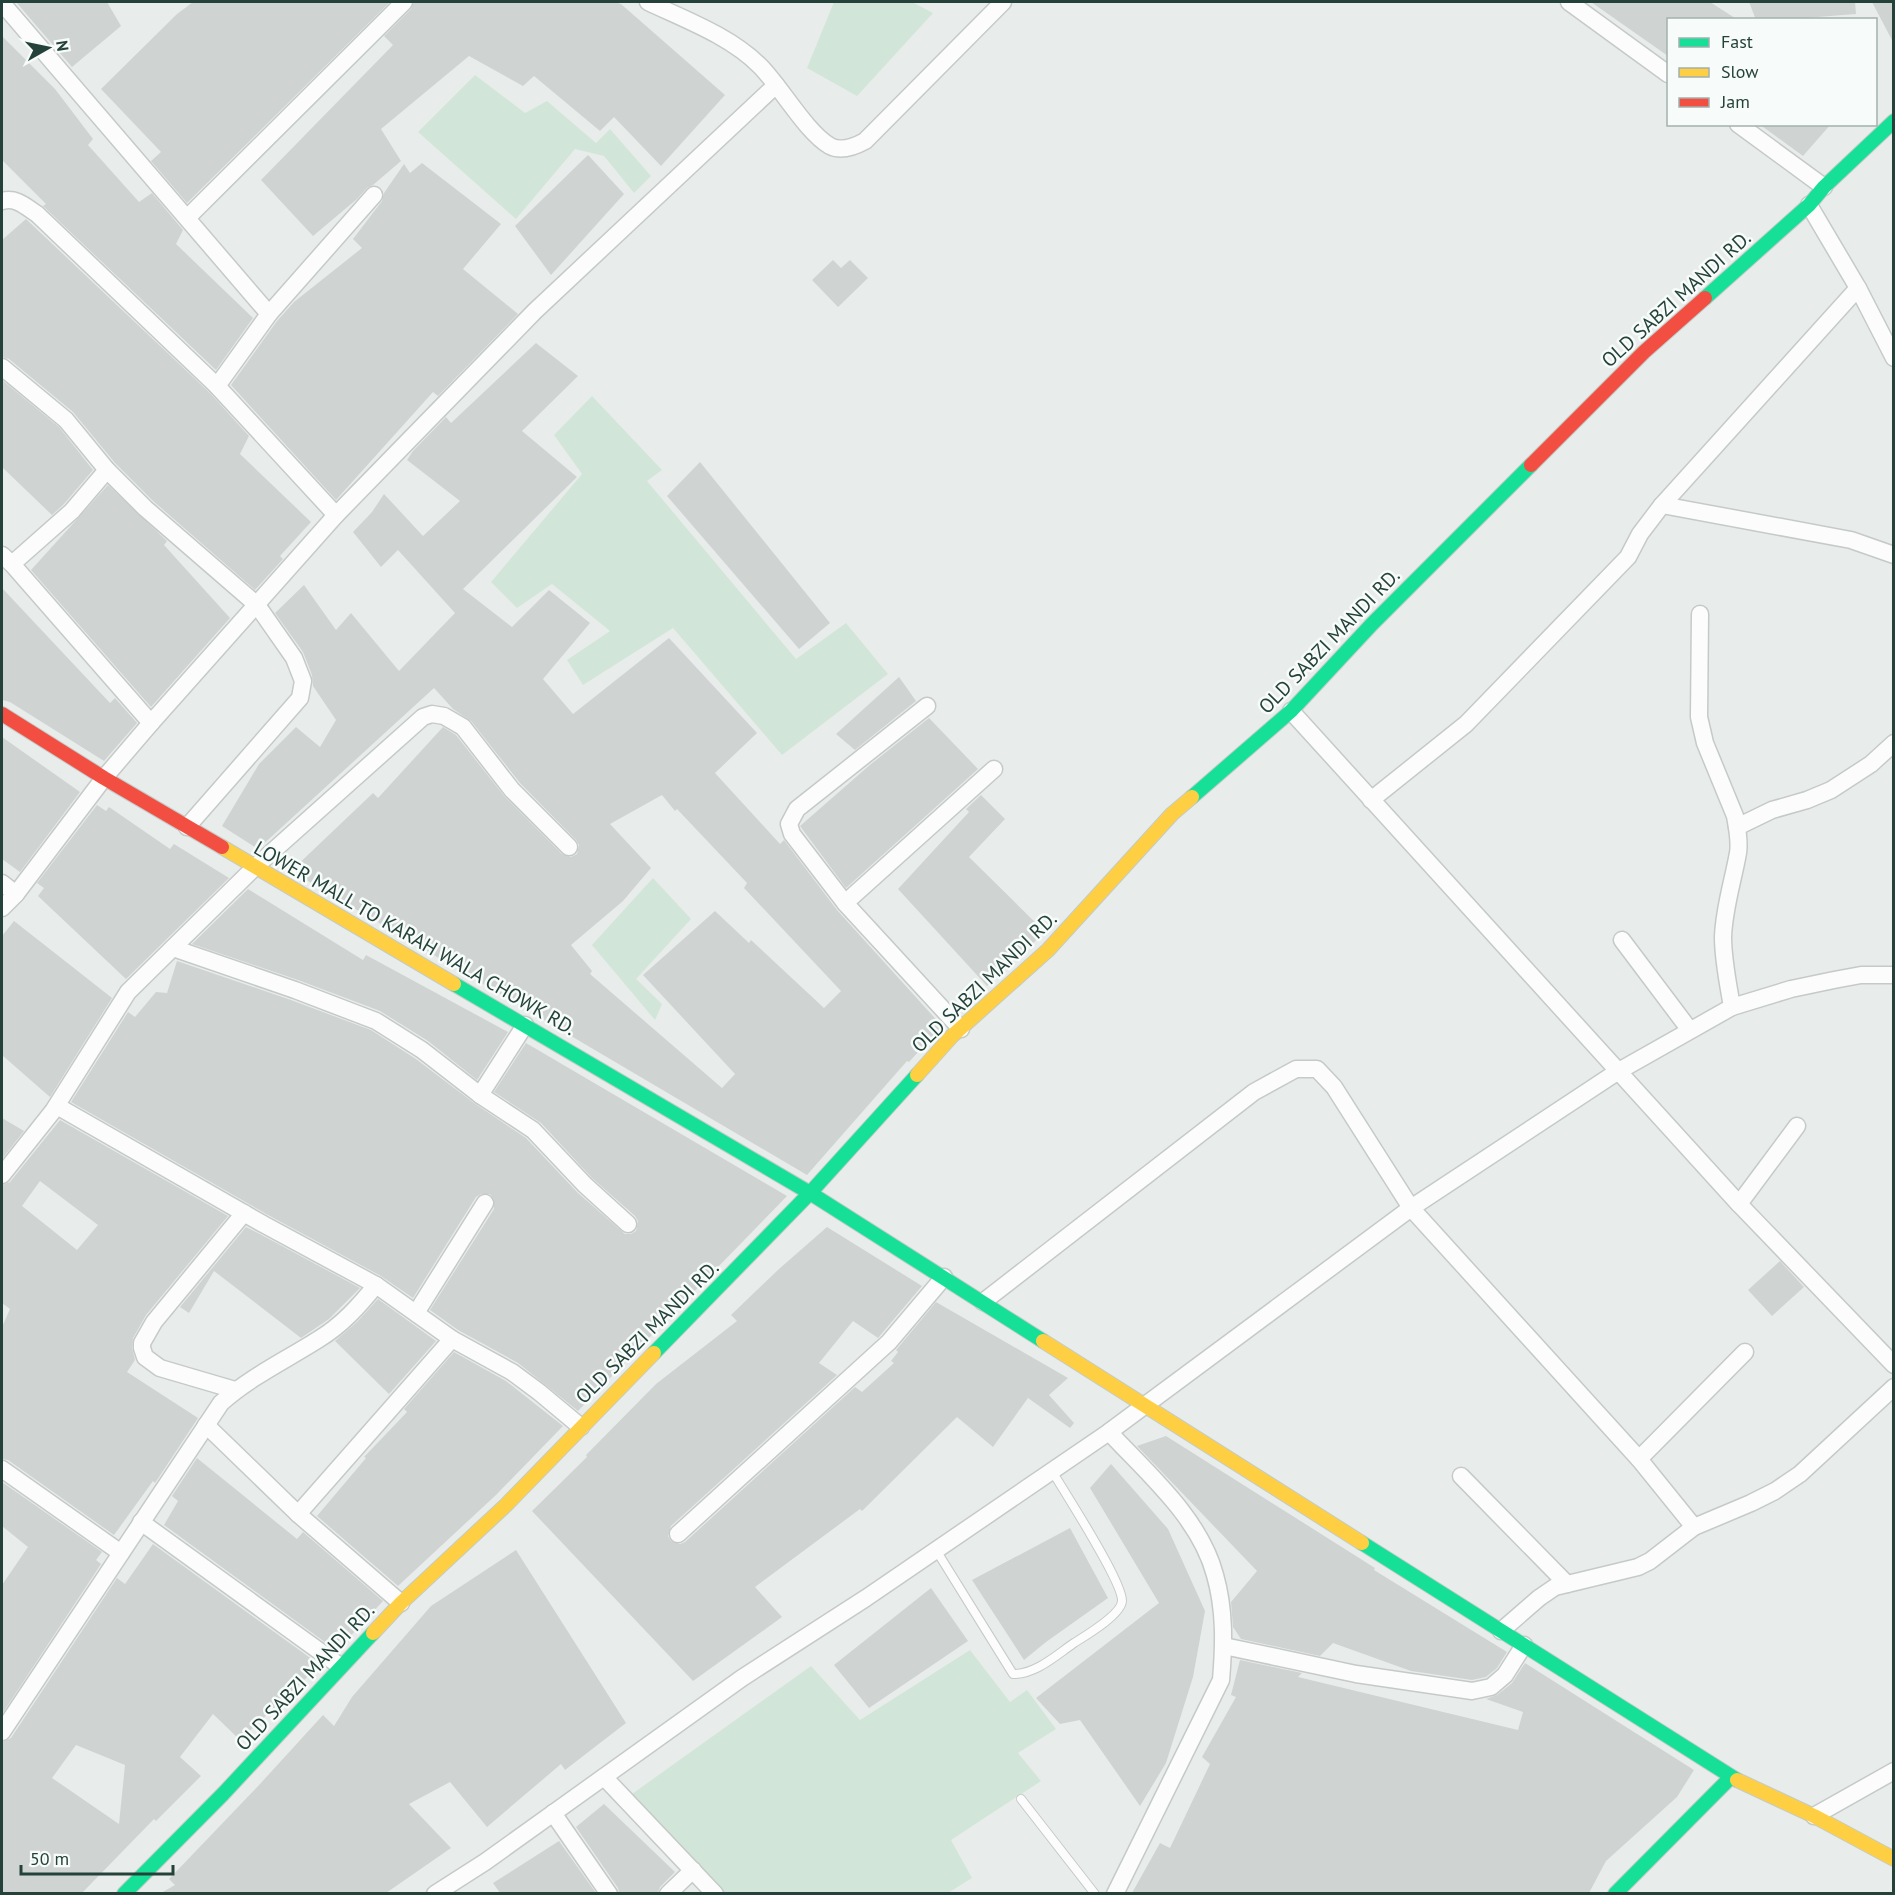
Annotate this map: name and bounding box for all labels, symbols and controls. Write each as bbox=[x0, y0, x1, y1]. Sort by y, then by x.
north arrow bbox=[18, 18, 78, 78]
legend bbox=[1667, 18, 1877, 126]
text: Fast bbox=[1721, 30, 1753, 53]
text: N bbox=[52, 39, 74, 52]
text: Slow bbox=[1721, 60, 1759, 83]
text: Jam bbox=[1720, 90, 1750, 113]
street label: OLD SABZI MANDI RD. bbox=[1596, 225, 1756, 373]
street label: OLD SABZI MANDI RD. bbox=[1253, 563, 1405, 719]
street label: LOWER MALL TO KARAH WALA CHOWK RD. bbox=[249, 835, 581, 1041]
street label: OLD SABZI MANDI RD. bbox=[906, 906, 1062, 1058]
street label: OLD SABZI MANDI RD. bbox=[570, 1255, 724, 1409]
street label: OLD SABZI MANDI RD. bbox=[230, 1598, 380, 1756]
scale bar bbox=[21, 1838, 172, 1876]
text: 50 m bbox=[30, 1847, 69, 1870]

